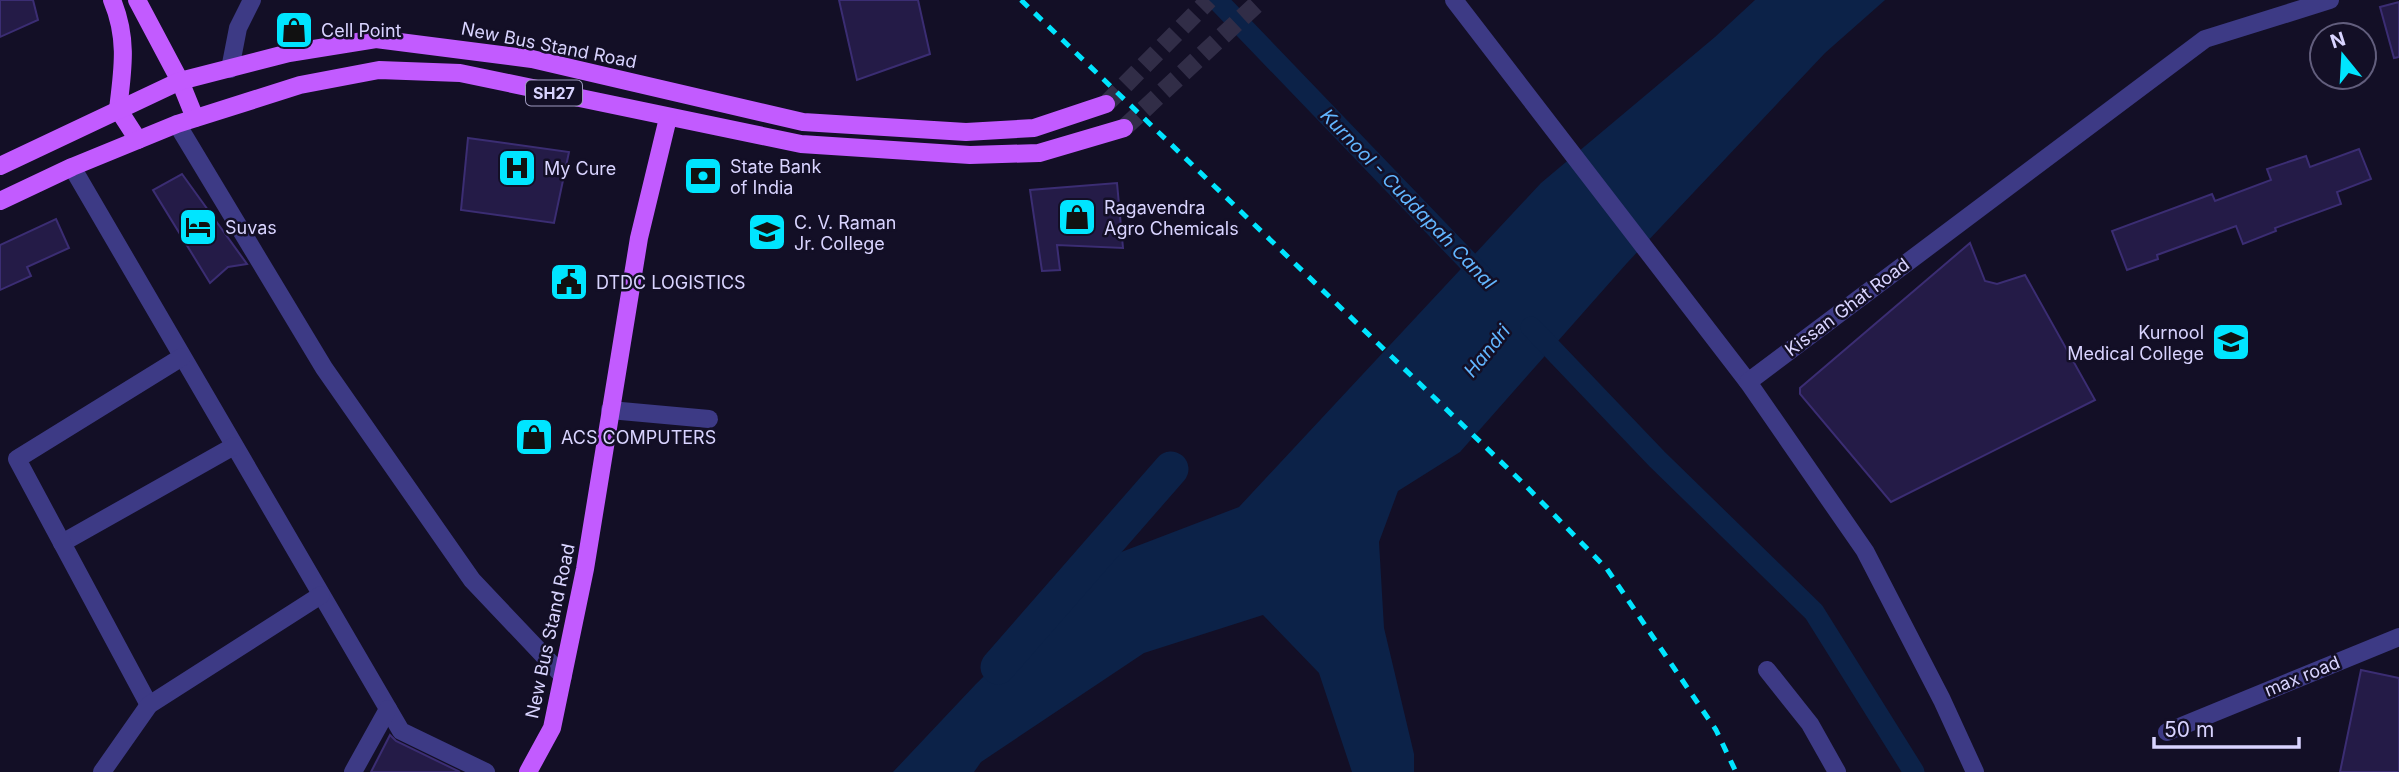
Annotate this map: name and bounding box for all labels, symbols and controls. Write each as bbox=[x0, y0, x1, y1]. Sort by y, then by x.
shop icon: Cell Point bbox=[273, 9, 315, 51]
street label: New Bus Stand Road bbox=[459, 18, 639, 72]
place label: Cell Point bbox=[321, 20, 402, 41]
north arrow bbox=[2308, 21, 2378, 91]
text: N bbox=[2327, 27, 2348, 53]
road number: SH27 bbox=[526, 80, 582, 106]
water label: Kurnool - Cuddapah Canal bbox=[1316, 104, 1501, 294]
hospital icon: My Cure bbox=[496, 147, 538, 189]
bank icon: State Bank of India bbox=[682, 155, 724, 197]
place label: State Bank of India bbox=[730, 156, 821, 198]
place label: My Cure bbox=[544, 158, 616, 179]
shop icon: Ragavendra Agro Chemicals bbox=[1056, 196, 1098, 238]
place label: Ragavendra Agro Chemicals bbox=[1104, 197, 1239, 239]
hotel icon: Suvas bbox=[177, 206, 219, 248]
school or university icon: C. V. Raman Jr. College bbox=[746, 211, 788, 253]
place label: C. V. Raman Jr. College bbox=[794, 212, 896, 254]
place label: Suvas bbox=[225, 217, 277, 238]
street label: Kissan Ghat Road bbox=[1781, 253, 1913, 361]
public building icon: DTDC LOGISTICS bbox=[548, 261, 590, 303]
place label: DTDC LOGISTICS bbox=[596, 272, 746, 293]
water label: Handri bbox=[1459, 320, 1515, 382]
school or university icon: Kurnool Medical College bbox=[2210, 321, 2252, 363]
place label: Kurnool Medical College bbox=[2067, 322, 2204, 364]
shop icon: ACS COMPUTERS bbox=[513, 416, 555, 458]
place label: ACS COMPUTERS bbox=[561, 427, 716, 448]
street label: New Bus Stand Road bbox=[521, 542, 579, 720]
street label: max road bbox=[2261, 651, 2343, 701]
scale bar bbox=[2154, 706, 2299, 750]
text: 50 m bbox=[2164, 717, 2214, 742]

